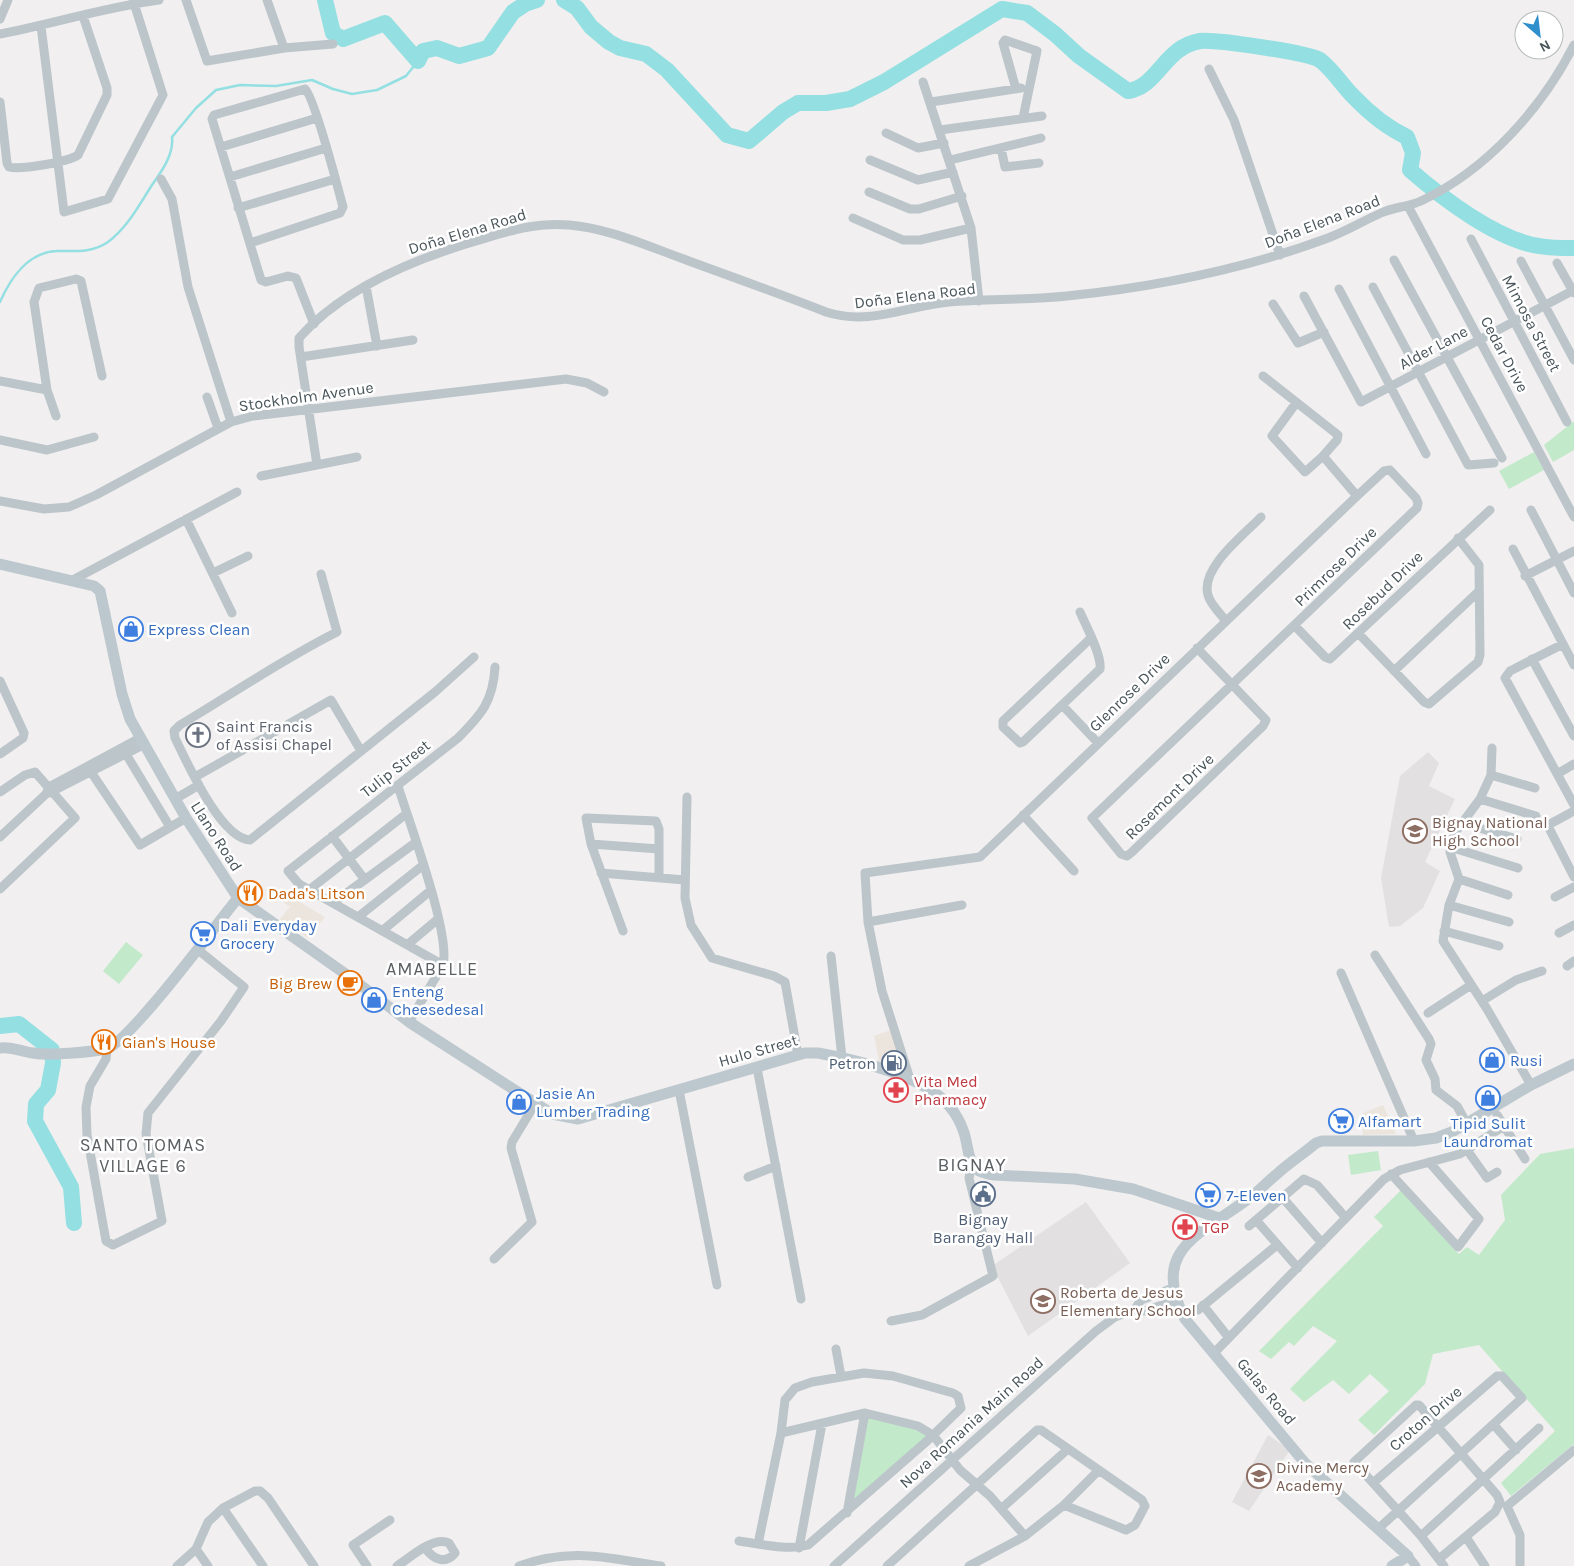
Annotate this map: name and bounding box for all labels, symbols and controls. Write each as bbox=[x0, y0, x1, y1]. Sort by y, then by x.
north arrow bbox=[1514, 10, 1564, 60]
text: N bbox=[1536, 36, 1553, 56]
street label: Doña Elena Road bbox=[1262, 191, 1383, 252]
street label: Doña Elena Road bbox=[406, 205, 528, 258]
street label: Mimosa Street bbox=[1498, 272, 1565, 375]
street label: Doña Elena Road bbox=[853, 279, 977, 312]
street label: Cedar Drive bbox=[1477, 313, 1532, 395]
street label: Alder Lane bbox=[1396, 321, 1471, 373]
street label: Stockholm Avenue bbox=[237, 378, 375, 415]
street label: Primrose Drive bbox=[1290, 522, 1380, 610]
street label: Rosebud Drive bbox=[1338, 547, 1427, 634]
shop icon: Express Clean bbox=[118, 616, 144, 642]
place label: Express Clean bbox=[148, 620, 250, 639]
street label: Glenrose Drive bbox=[1085, 649, 1174, 736]
place label: Saint Francis of Assisi Chapel bbox=[216, 717, 332, 754]
church icon: Saint Francis of Assisi Chapel bbox=[185, 722, 211, 748]
street label: Tulip Street bbox=[357, 735, 434, 801]
street label: Rosemont Drive bbox=[1121, 749, 1218, 843]
street label: Llano Road bbox=[187, 798, 246, 875]
place label: Bignay National High School bbox=[1432, 813, 1548, 850]
school or university icon: Bignay National High School bbox=[1402, 818, 1428, 844]
restaurant icon: Dada's Litson bbox=[237, 880, 263, 906]
place label: Dada's Litson bbox=[268, 884, 365, 903]
place label: Dali Everyday Grocery bbox=[220, 916, 317, 953]
supermarket icon: Dali Everyday Grocery bbox=[190, 921, 216, 947]
district label: AMABELLE bbox=[386, 958, 478, 980]
cafe icon: Big Brew bbox=[337, 970, 363, 996]
place label: Big Brew bbox=[269, 974, 332, 993]
place label: Enteng Cheesedesal bbox=[392, 982, 484, 1019]
shop icon: Enteng Cheesedesal bbox=[361, 987, 387, 1013]
restaurant icon: Gian's House bbox=[91, 1029, 117, 1055]
street label: Hulo Street bbox=[716, 1030, 800, 1071]
place label: Gian's House bbox=[122, 1033, 216, 1052]
shop icon: Rusi bbox=[1479, 1047, 1505, 1073]
fuel station icon: Petron bbox=[881, 1050, 907, 1076]
place label: Rusi bbox=[1510, 1051, 1543, 1070]
place label: Petron bbox=[829, 1054, 876, 1073]
place label: Vita Med Pharmacy bbox=[914, 1072, 987, 1109]
pharmacy icon: Vita Med Pharmacy bbox=[883, 1077, 909, 1103]
place label: Jasie An Lumber Trading bbox=[536, 1084, 650, 1121]
shop icon: Tipid Sulit Laundromat bbox=[1475, 1085, 1501, 1111]
shop icon: Jasie An Lumber Trading bbox=[506, 1089, 532, 1115]
supermarket icon: Alfamart bbox=[1328, 1108, 1354, 1134]
place label: Alfamart bbox=[1358, 1112, 1422, 1131]
place label: Tipid Sulit Laundromat bbox=[1443, 1114, 1533, 1151]
district label: SANTO TOMAS VILLAGE 6 bbox=[80, 1134, 206, 1177]
district label: BIGNAY bbox=[937, 1154, 1007, 1176]
public building icon: Bignay Barangay Hall bbox=[970, 1181, 996, 1207]
supermarket icon: 7-Eleven bbox=[1195, 1182, 1221, 1208]
place label: 7-Eleven bbox=[1226, 1186, 1287, 1205]
place label: Bignay Barangay Hall bbox=[933, 1210, 1033, 1247]
pharmacy icon: TGP bbox=[1172, 1214, 1198, 1240]
place label: TGP bbox=[1202, 1218, 1229, 1237]
place label: Roberta de Jesus Elementary School bbox=[1060, 1283, 1196, 1320]
school or university icon: Roberta de Jesus Elementary School bbox=[1030, 1288, 1056, 1314]
street label: Nova Romania Main Road bbox=[895, 1353, 1047, 1492]
street label: Galas Road bbox=[1233, 1354, 1300, 1429]
street label: Croton Drive bbox=[1385, 1382, 1465, 1455]
place label: Divine Mercy Academy bbox=[1276, 1458, 1370, 1495]
school or university icon: Divine Mercy Academy bbox=[1246, 1463, 1272, 1489]

